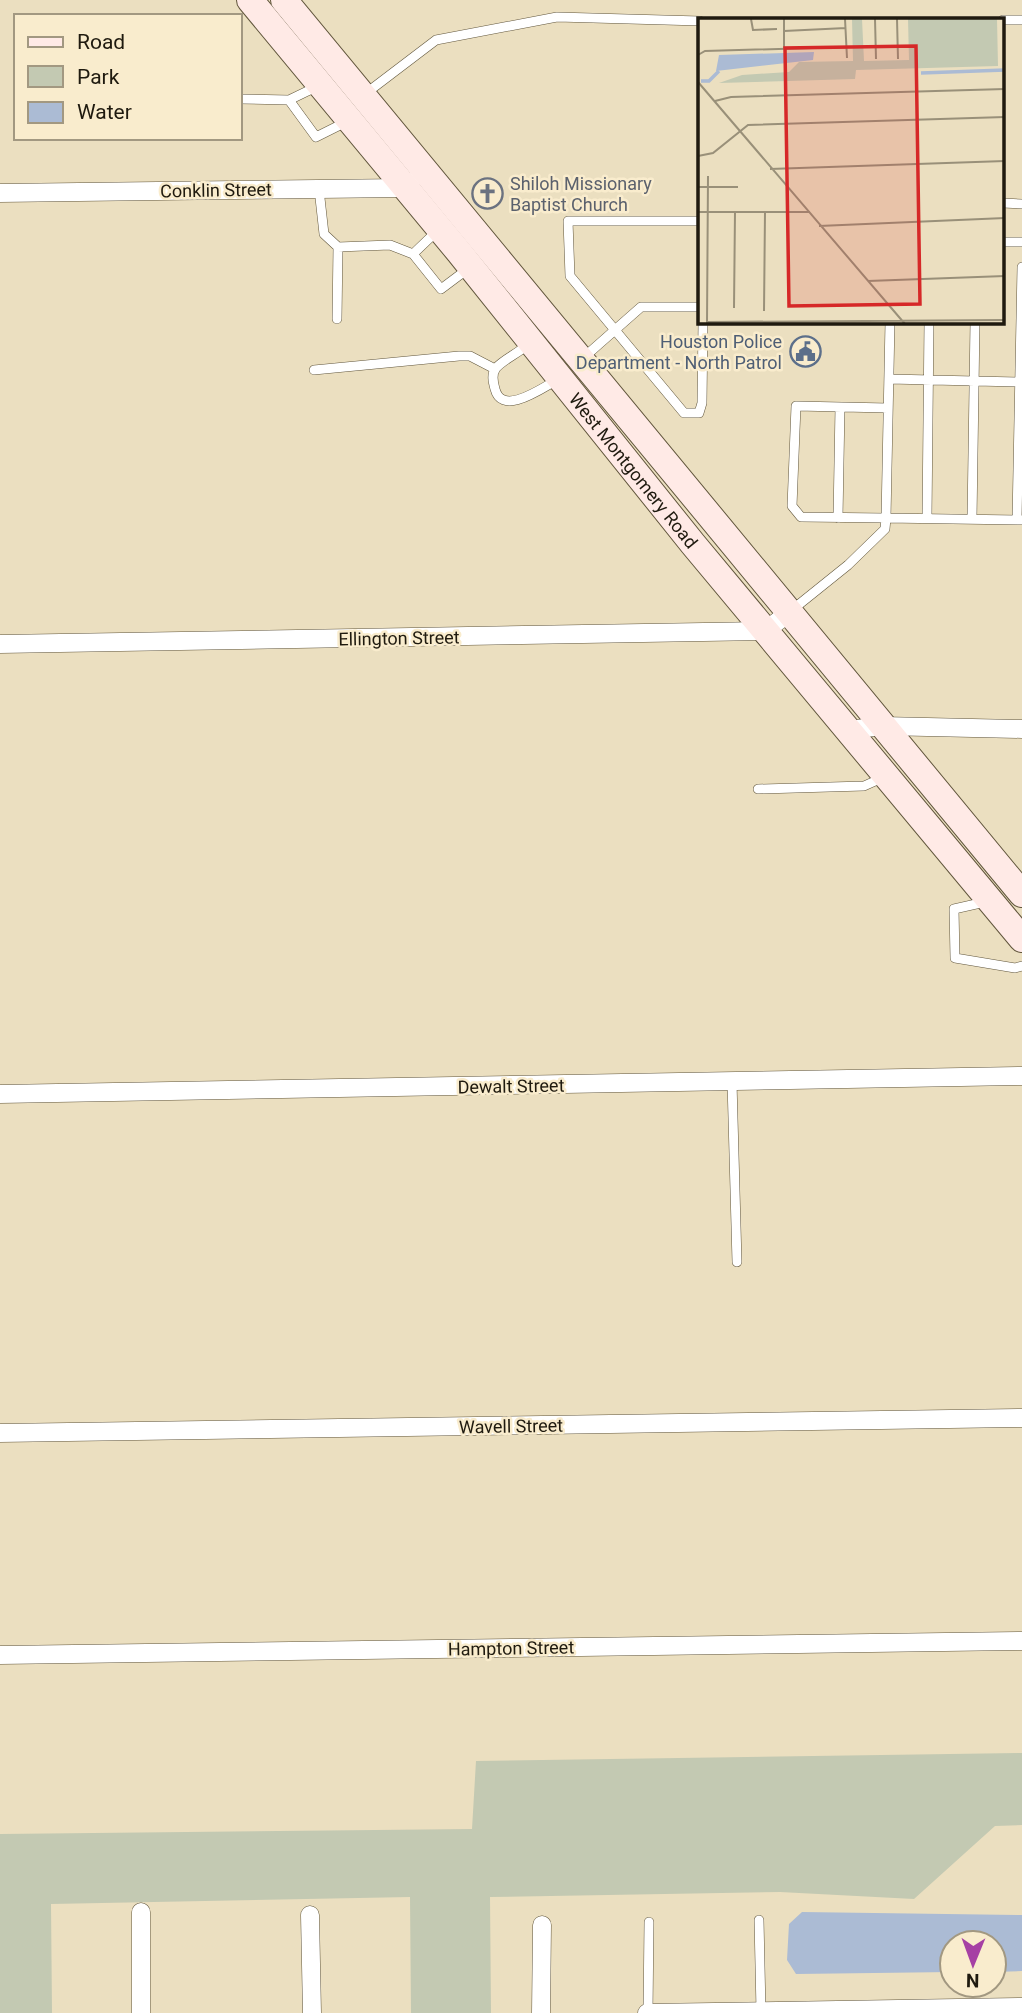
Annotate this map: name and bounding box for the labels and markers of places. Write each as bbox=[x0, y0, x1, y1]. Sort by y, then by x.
place label: Shiloh Missionary Baptist Church bbox=[510, 173, 652, 215]
church icon: Shiloh Missionary Baptist Church bbox=[470, 176, 504, 210]
place label: Houston Police Department - North Patrol bbox=[576, 331, 782, 373]
public building icon: Houston Police Department - North Patrol bbox=[788, 334, 822, 368]

